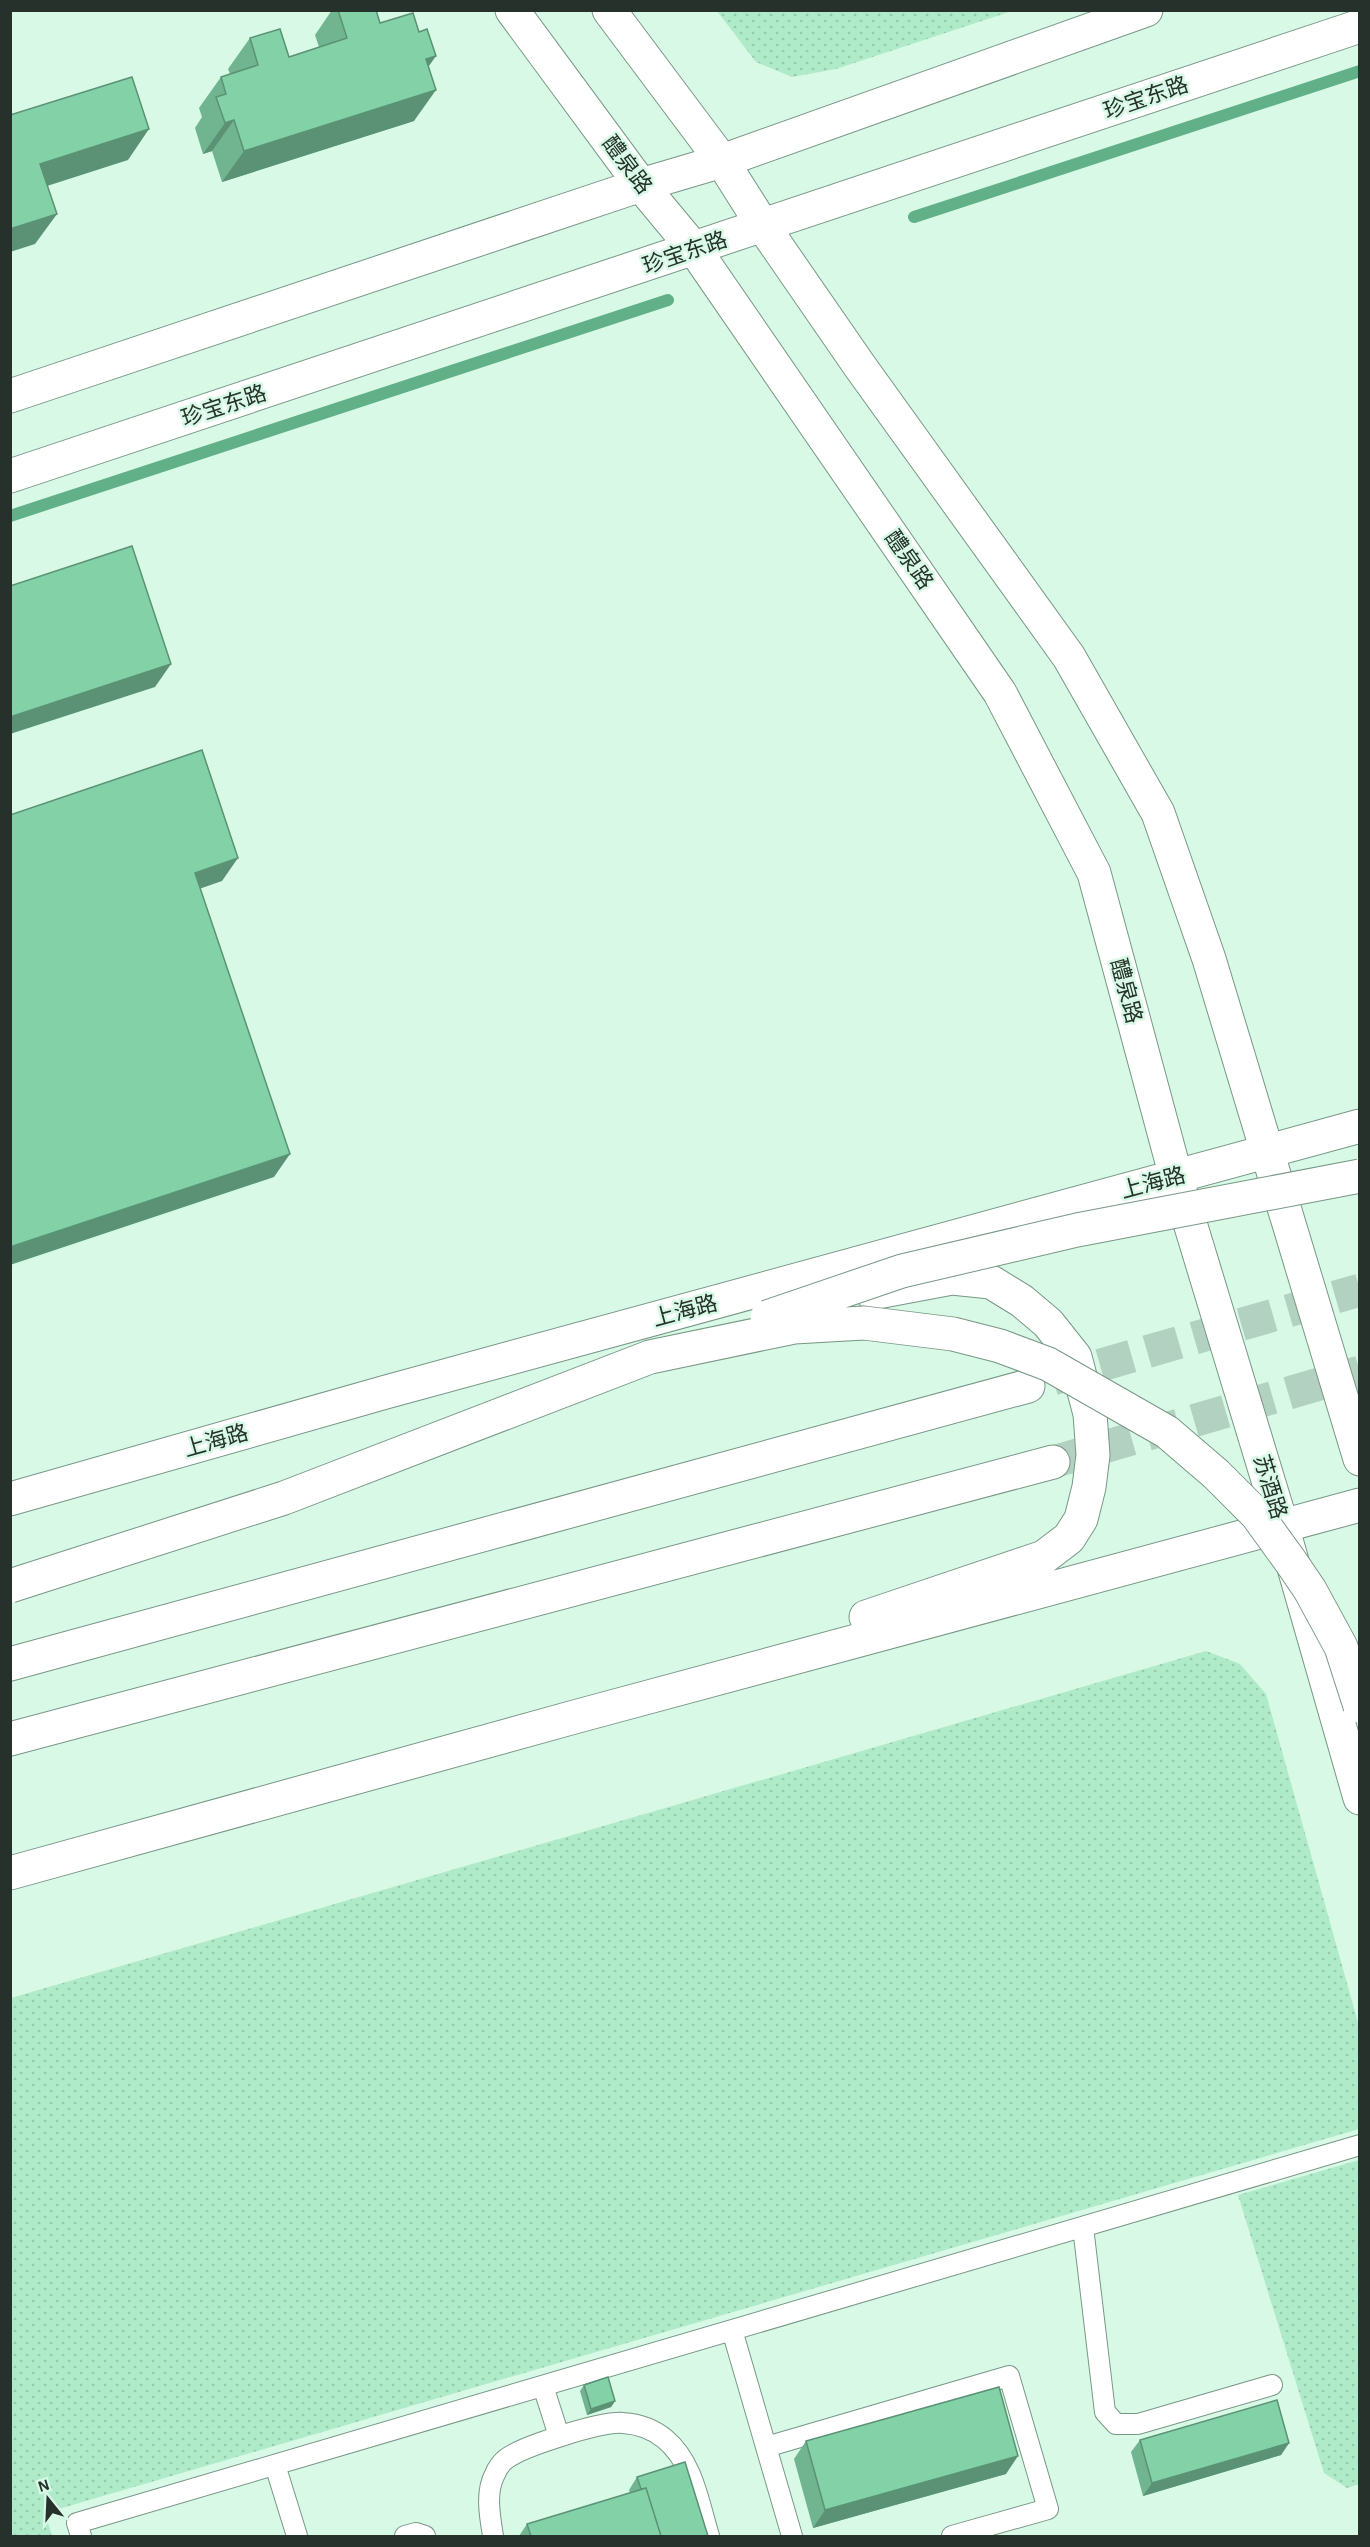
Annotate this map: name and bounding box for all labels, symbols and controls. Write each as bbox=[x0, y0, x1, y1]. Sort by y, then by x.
street label: 珍宝东路 bbox=[1100, 72, 1191, 123]
street label: 醴泉路 bbox=[598, 131, 656, 198]
street label: 珍宝东路 bbox=[639, 227, 730, 278]
street label: 珍宝东路 bbox=[178, 381, 269, 430]
street label: 醴泉路 bbox=[881, 526, 938, 593]
street label: 醴泉路 bbox=[1107, 956, 1146, 1026]
street label: 上海路 bbox=[1118, 1163, 1188, 1202]
street label: 上海路 bbox=[650, 1291, 720, 1330]
street label: 上海路 bbox=[181, 1420, 251, 1461]
street label: 苏酒路 bbox=[1250, 1452, 1291, 1522]
north arrow bbox=[18, 2469, 78, 2529]
text: N bbox=[36, 2476, 51, 2495]

